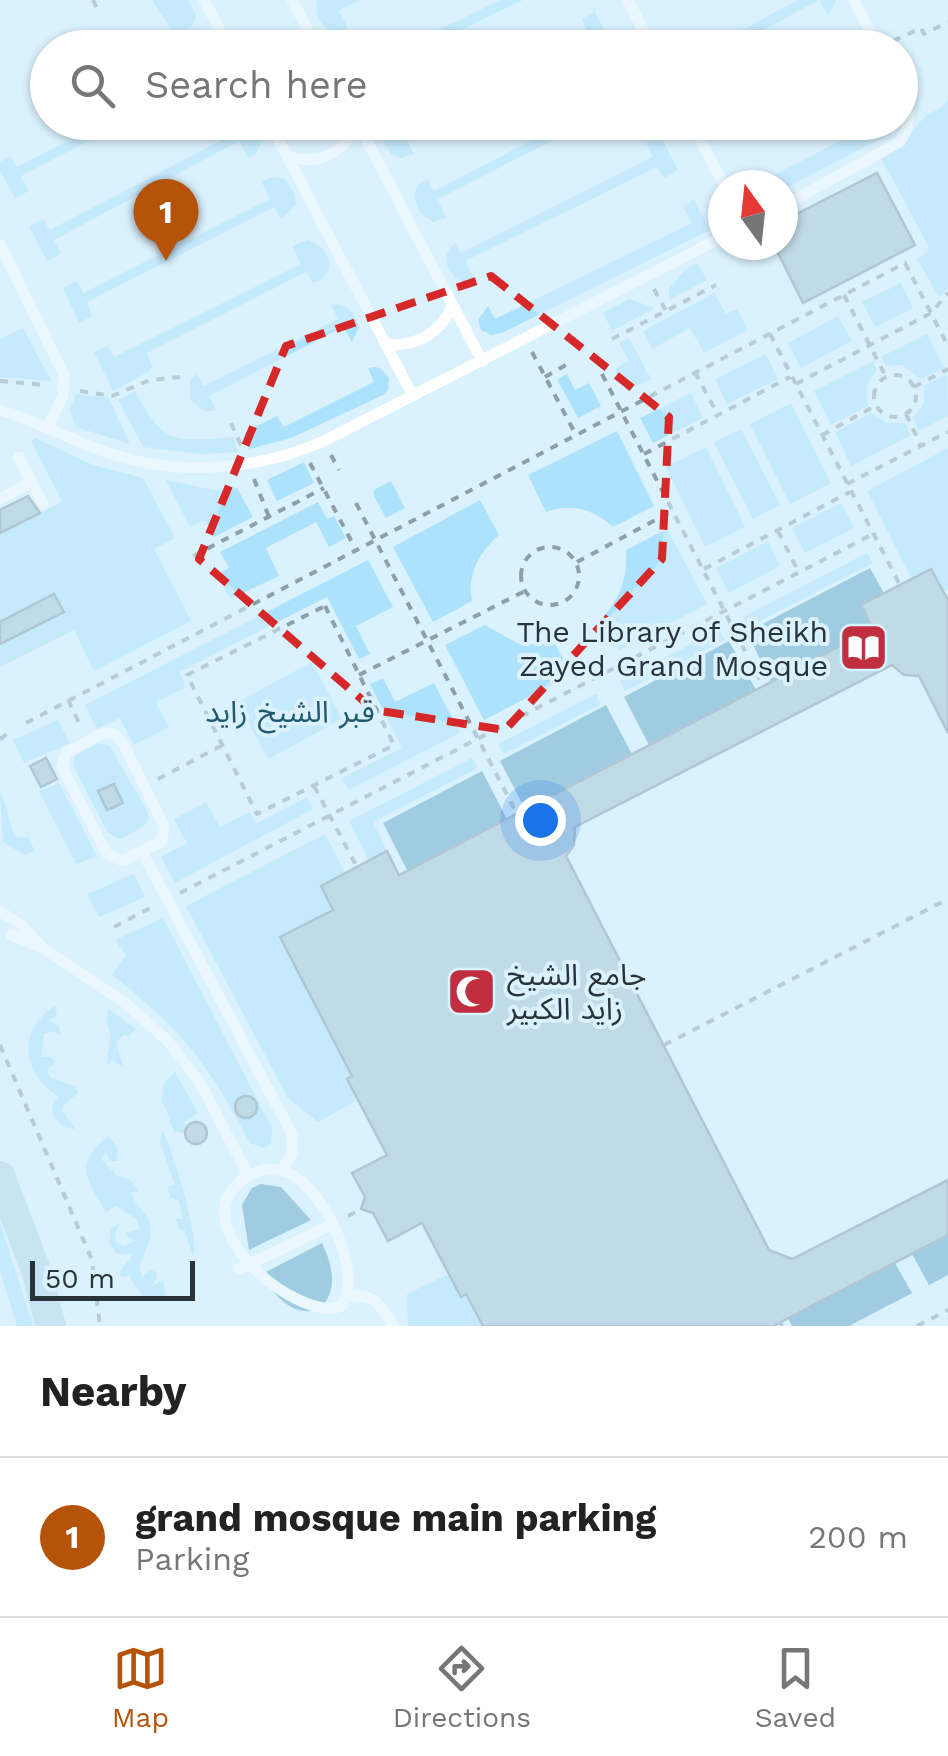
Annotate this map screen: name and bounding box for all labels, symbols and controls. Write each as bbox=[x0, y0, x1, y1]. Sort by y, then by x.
search box bbox=[30, 30, 918, 140]
icon: search bbox=[65, 58, 120, 113]
text: Search here bbox=[145, 63, 368, 107]
north arrow bbox=[708, 170, 798, 260]
pin: 1 bbox=[134, 178, 198, 261]
place label: The Library of Sheikh Zayed Grand Mosque bbox=[516, 614, 828, 683]
library icon: The Library of Sheikh Zayed Grand Mosque bbox=[837, 622, 889, 674]
park label: قبر الشيخ زايد bbox=[205, 694, 375, 734]
your location bbox=[515, 795, 566, 846]
place label: جامع الشيخ زايد الكبير bbox=[506, 957, 646, 1026]
mosque icon: جامع الشيخ زايد الكبير bbox=[446, 965, 498, 1017]
scale bar bbox=[30, 1256, 195, 1300]
text: 50 m bbox=[45, 1262, 115, 1295]
text: Nearby bbox=[40, 1367, 187, 1416]
text: grand mosque main parking bbox=[135, 1496, 656, 1540]
text: 1 bbox=[66, 1518, 79, 1556]
text: 200 m bbox=[808, 1518, 908, 1556]
text: Parking bbox=[135, 1540, 249, 1578]
tab: Map bbox=[112, 1641, 169, 1734]
tab: Directions bbox=[393, 1641, 531, 1734]
tab: Saved bbox=[755, 1641, 836, 1734]

